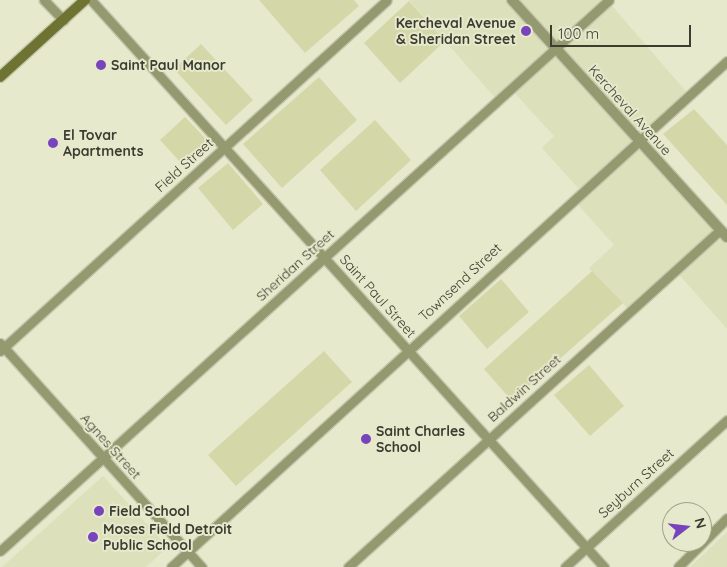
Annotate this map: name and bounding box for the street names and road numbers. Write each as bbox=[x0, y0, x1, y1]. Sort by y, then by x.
street label: Kercheval Avenue bbox=[585, 61, 675, 159]
street label: Field Street bbox=[151, 135, 217, 195]
street label: Sheridan Street bbox=[252, 226, 338, 304]
street label: Townsend Street bbox=[415, 239, 505, 325]
street label: Saint Paul Street bbox=[336, 251, 420, 341]
street label: Baldwin Street bbox=[484, 351, 564, 425]
street label: Agnes Street bbox=[77, 410, 145, 482]
street label: Seyburn Street bbox=[595, 445, 677, 521]

